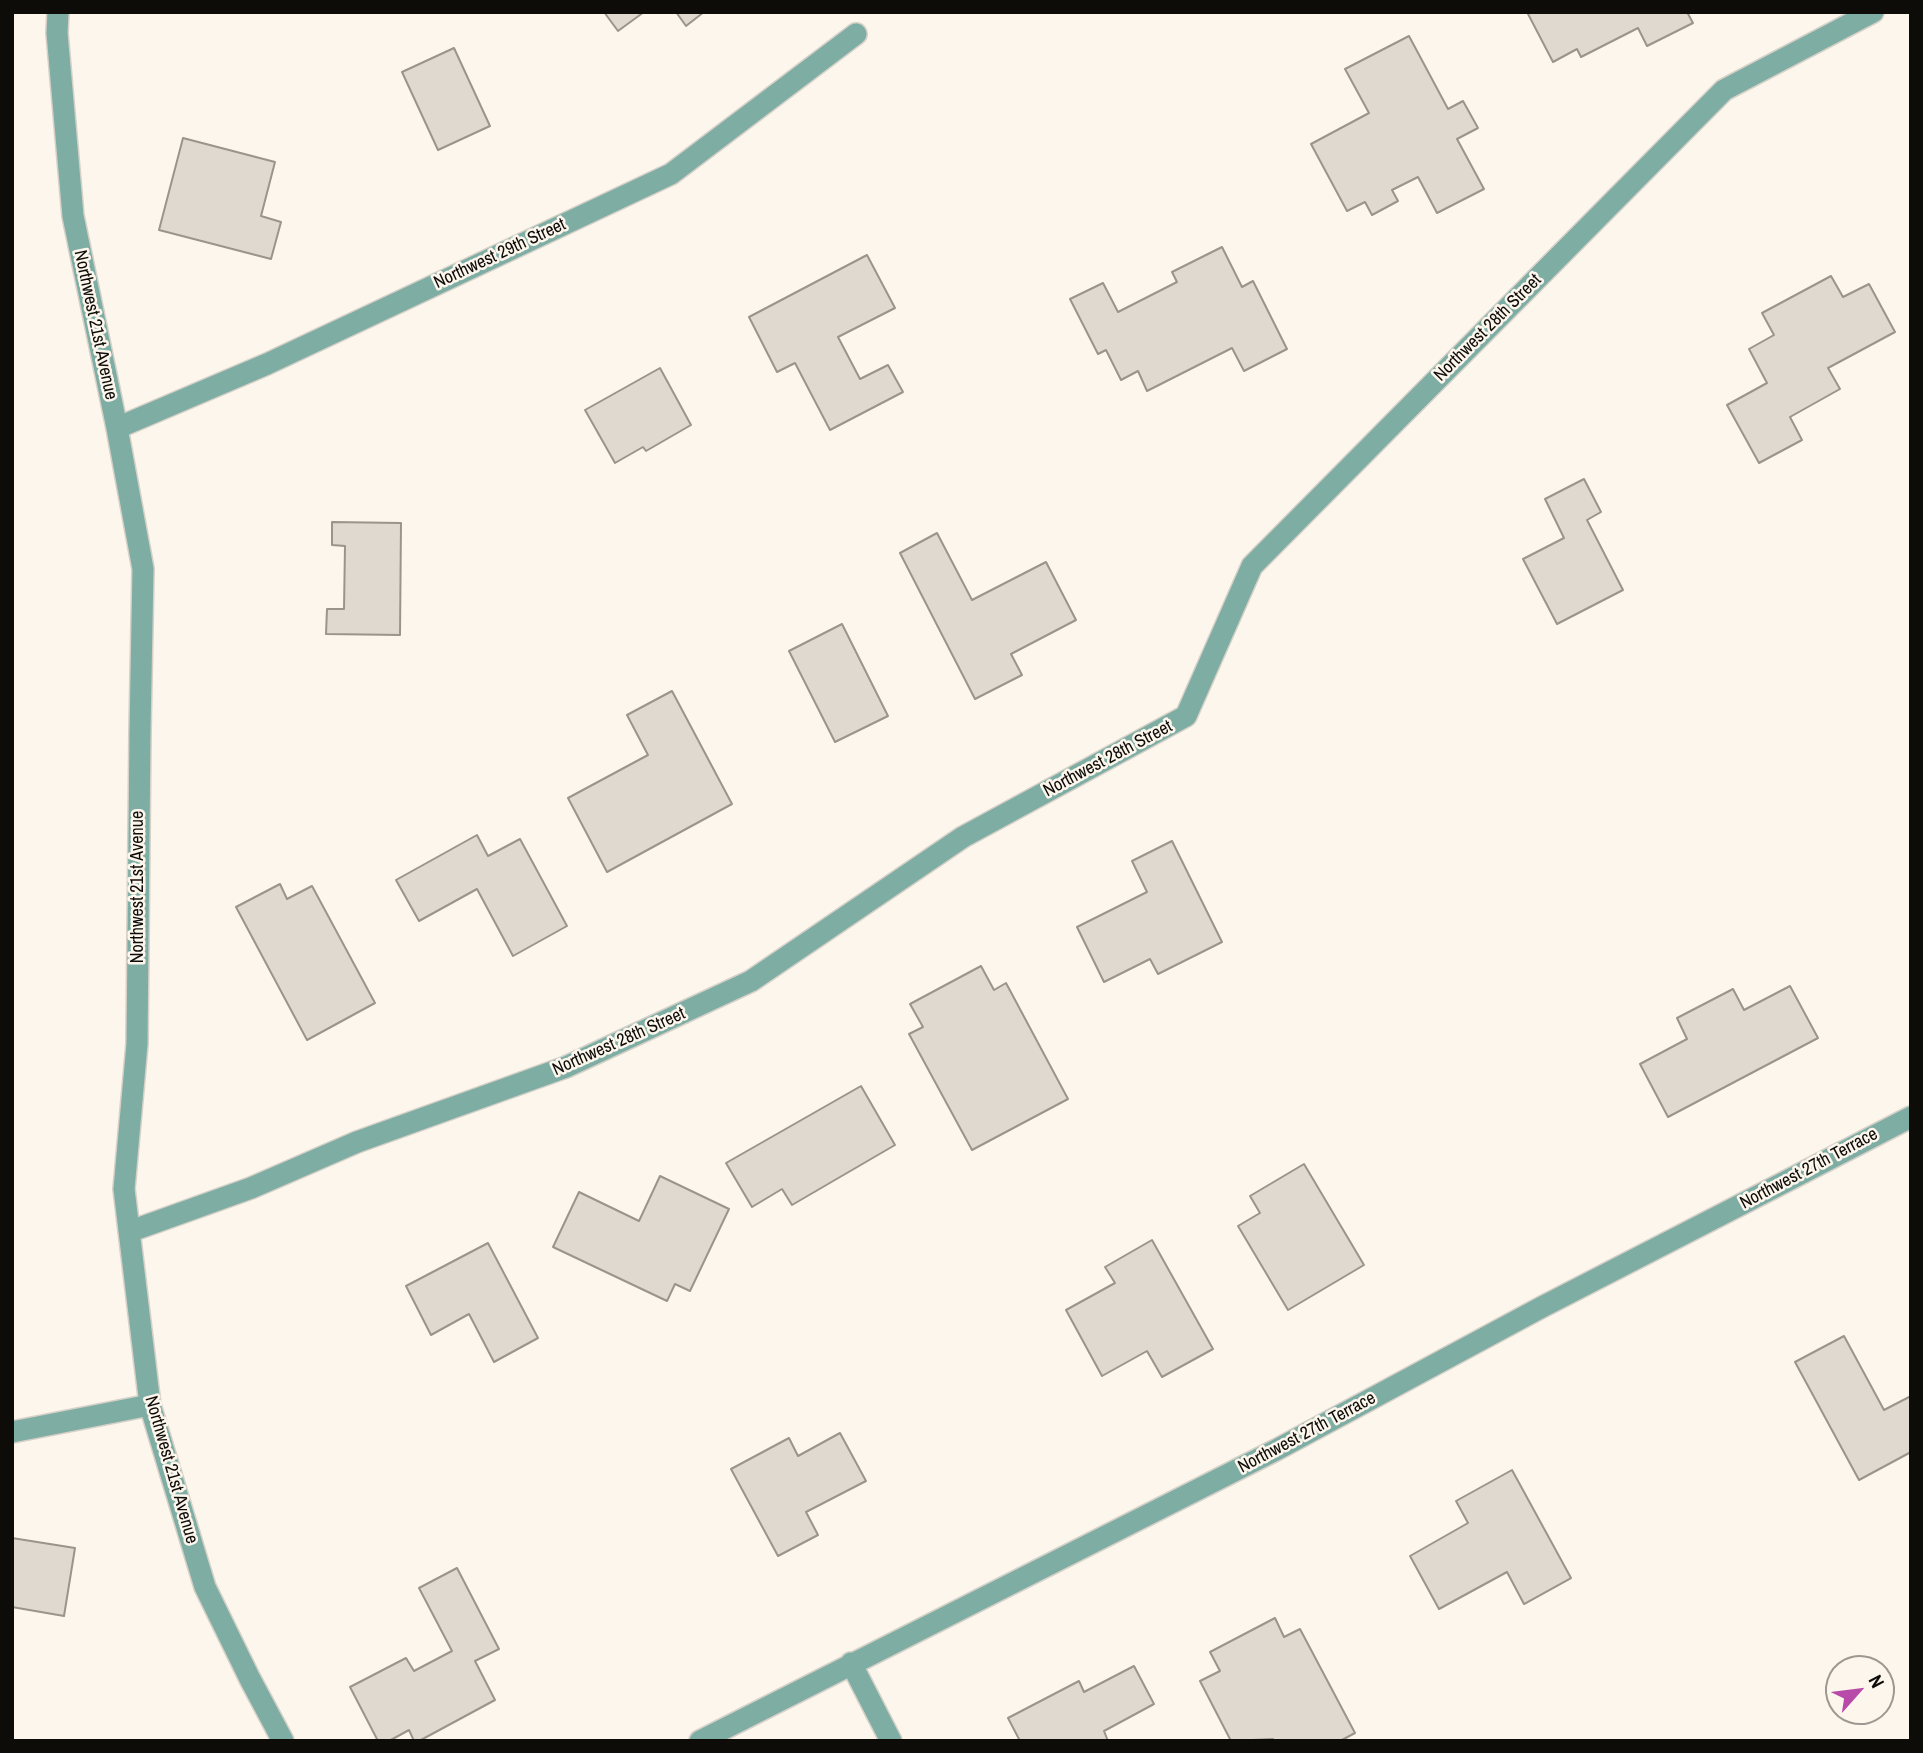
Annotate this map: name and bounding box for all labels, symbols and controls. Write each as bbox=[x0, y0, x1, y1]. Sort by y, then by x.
street label: Northwest 29th Street bbox=[431, 214, 569, 294]
street label: Northwest 21st Avenue bbox=[69, 248, 121, 402]
street label: Northwest 28th Street bbox=[1430, 270, 1546, 386]
street label: Northwest 28th Street bbox=[1040, 716, 1176, 802]
street label: Northwest 21st Avenue bbox=[127, 811, 149, 963]
street label: Northwest 28th Street bbox=[549, 1003, 689, 1081]
street label: Northwest 27th Terrace bbox=[1737, 1124, 1881, 1214]
street label: Northwest 27th Terrace bbox=[1235, 1388, 1379, 1478]
street label: Northwest 21st Avenue bbox=[140, 1394, 202, 1546]
north arrow bbox=[1825, 1655, 1895, 1725]
text: N bbox=[1863, 1670, 1891, 1692]

